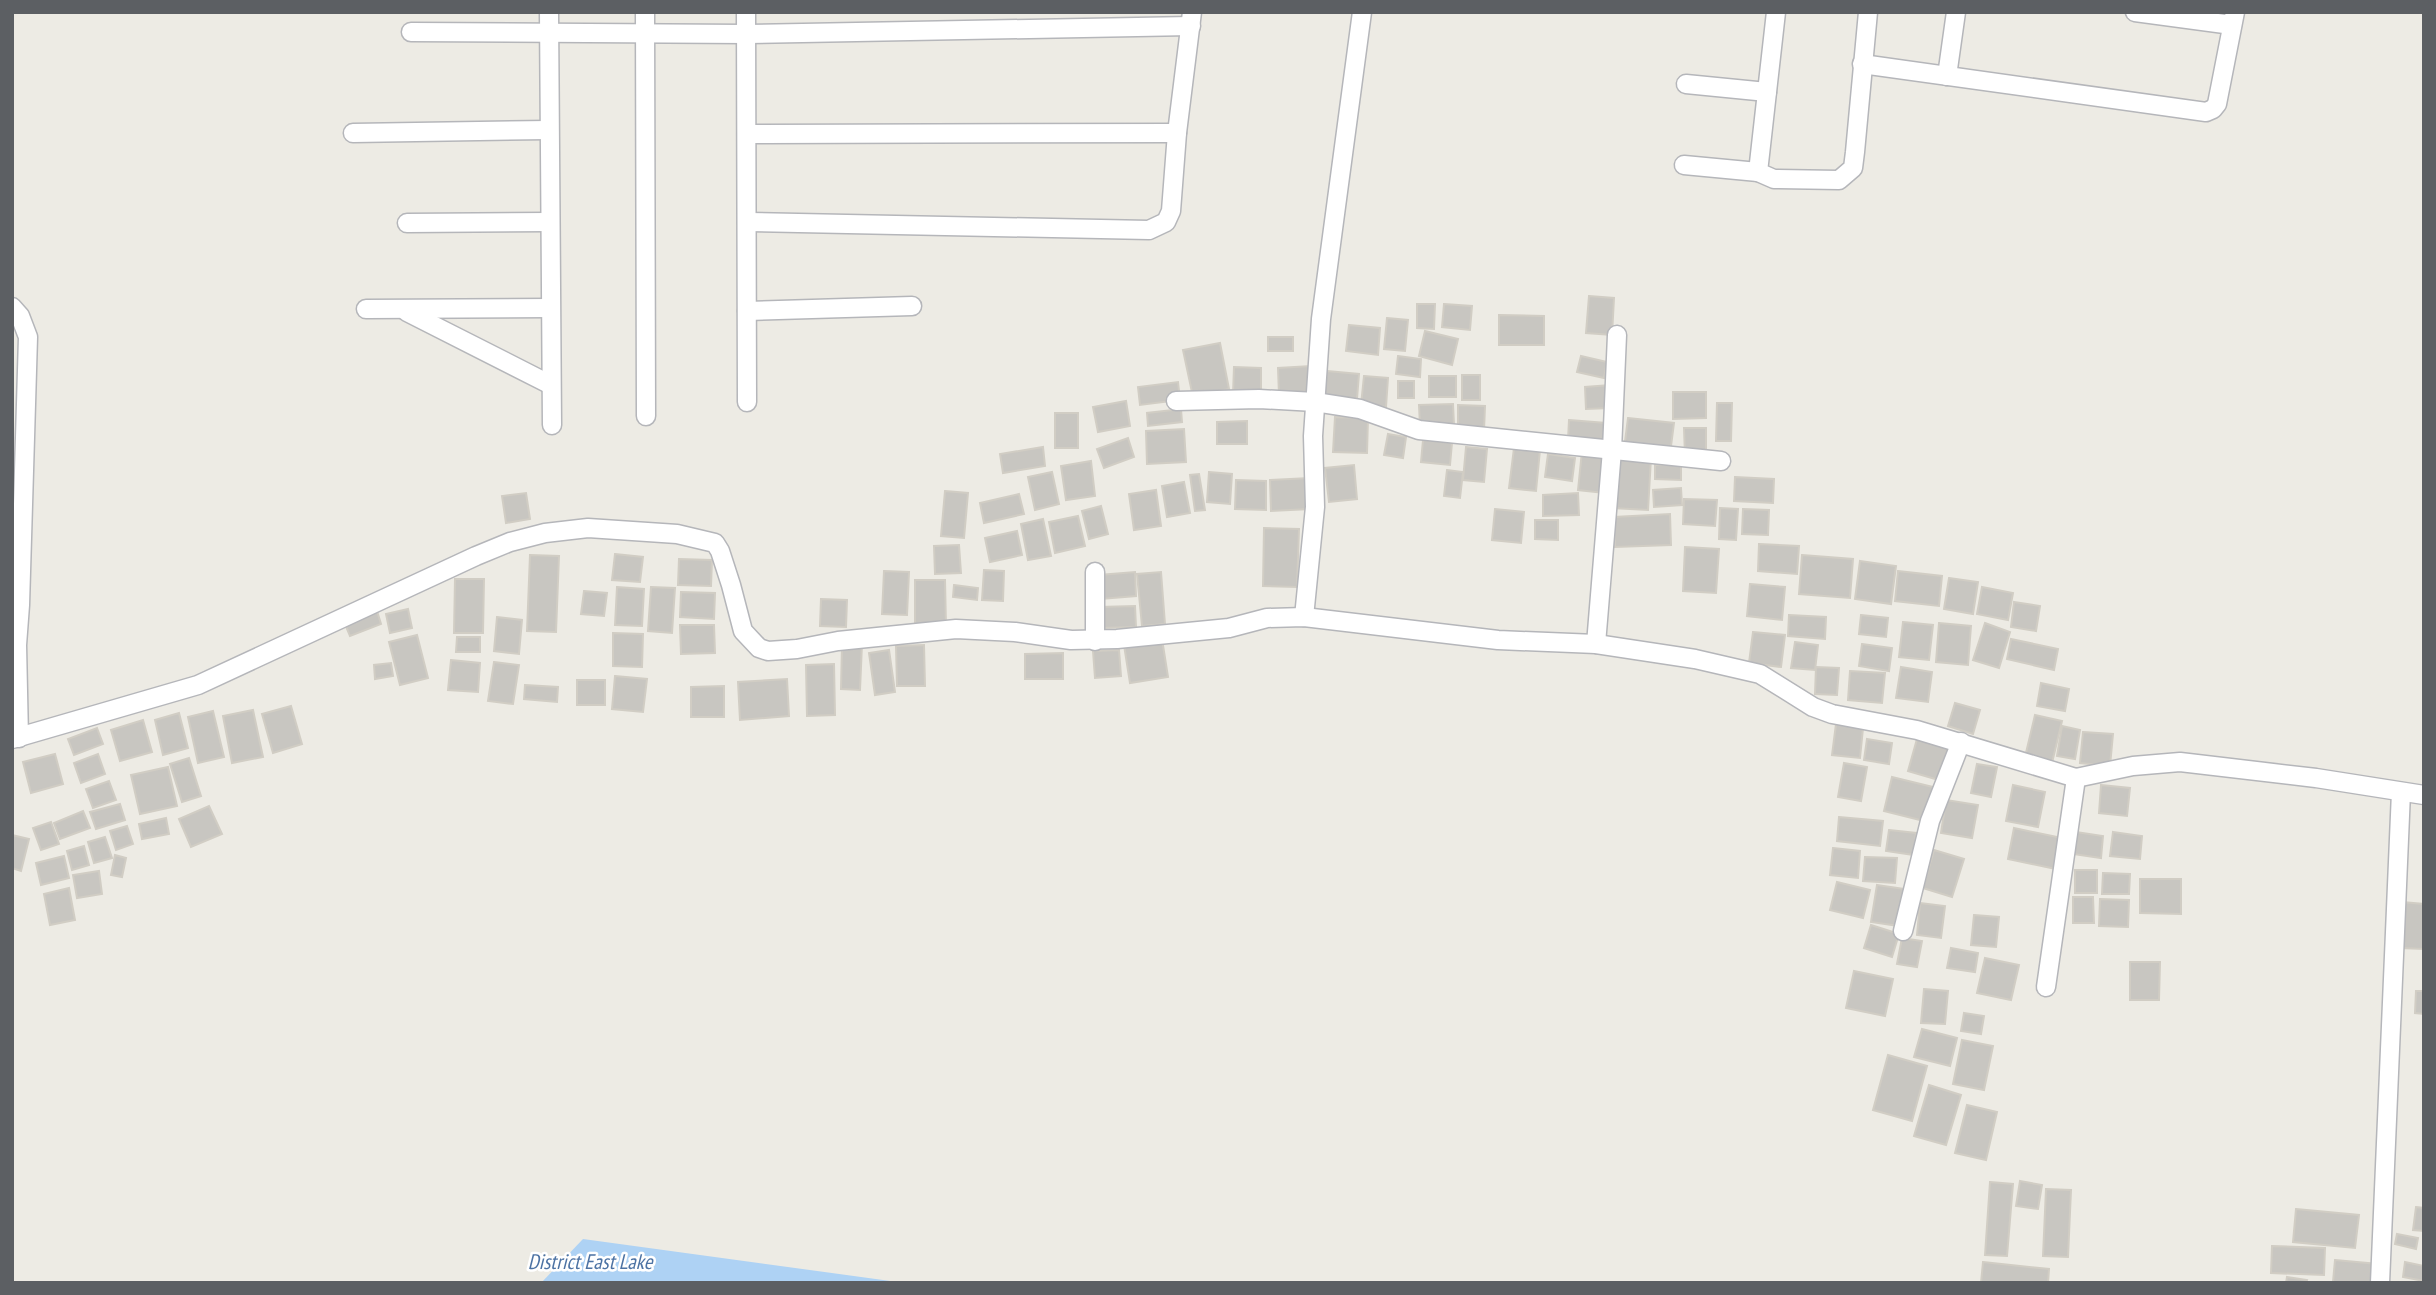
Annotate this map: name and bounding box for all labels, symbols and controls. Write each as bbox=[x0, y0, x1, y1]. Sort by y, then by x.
water label: District East Lake bbox=[528, 1248, 654, 1275]

